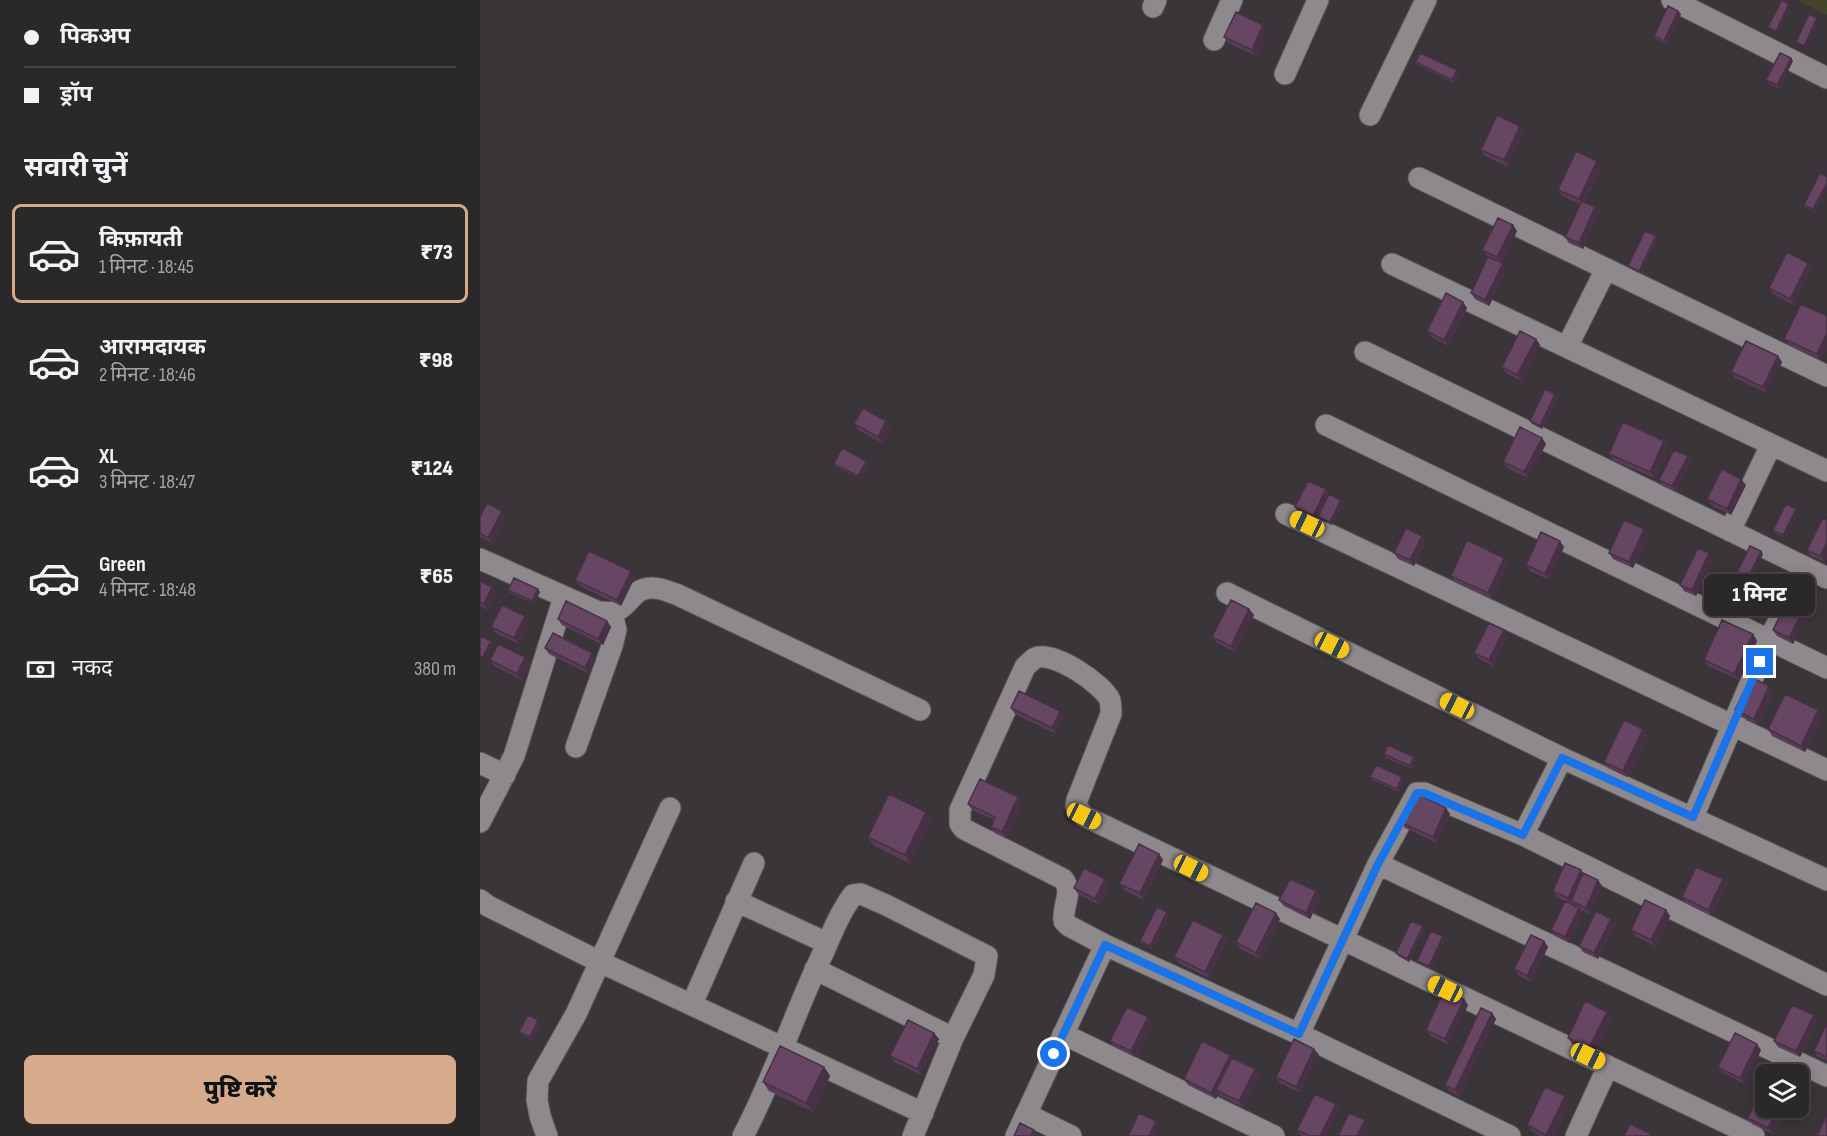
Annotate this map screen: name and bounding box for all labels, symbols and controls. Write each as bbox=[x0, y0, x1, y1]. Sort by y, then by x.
text: पिकअप bbox=[60, 23, 131, 50]
text: ड्रॉप bbox=[60, 81, 93, 108]
text: सवारी चुनें bbox=[24, 152, 128, 184]
text: किफ़ायती bbox=[99, 226, 183, 253]
icon: car bbox=[27, 227, 81, 281]
text: ₹73 bbox=[420, 239, 453, 266]
text: 1 मिनट · 18:45 bbox=[99, 255, 194, 279]
text: आरामदायक bbox=[99, 334, 206, 361]
icon: car bbox=[27, 335, 81, 389]
text: ₹98 bbox=[419, 347, 453, 374]
text: 2 मिनट · 18:46 bbox=[99, 363, 196, 387]
icon: car bbox=[27, 443, 81, 497]
text: XL bbox=[99, 443, 118, 470]
text: ₹124 bbox=[410, 455, 453, 482]
text: 3 मिनट · 18:47 bbox=[99, 470, 195, 494]
car bbox=[1287, 508, 1327, 540]
icon: car bbox=[27, 551, 81, 605]
text: Green bbox=[99, 551, 146, 578]
text: ₹65 bbox=[420, 563, 453, 590]
callout: 1 मिनट bbox=[1704, 575, 1816, 617]
text: 4 मिनट · 18:48 bbox=[99, 578, 196, 602]
text: 1 मिनट bbox=[1732, 583, 1787, 607]
car bbox=[1312, 629, 1352, 661]
route end bbox=[1746, 648, 1773, 675]
icon: cash bbox=[24, 653, 57, 686]
text: नकद bbox=[72, 655, 113, 682]
text: 380 m bbox=[414, 657, 456, 681]
car bbox=[1437, 690, 1477, 722]
car bbox=[1064, 800, 1104, 832]
car bbox=[1171, 852, 1211, 884]
car bbox=[1425, 973, 1465, 1005]
route start bbox=[1040, 1040, 1067, 1067]
car bbox=[1568, 1040, 1608, 1072]
button: पुष्टि करें bbox=[24, 1055, 456, 1124]
map controls bbox=[1755, 1064, 1809, 1118]
button: layers bbox=[1755, 1064, 1809, 1118]

